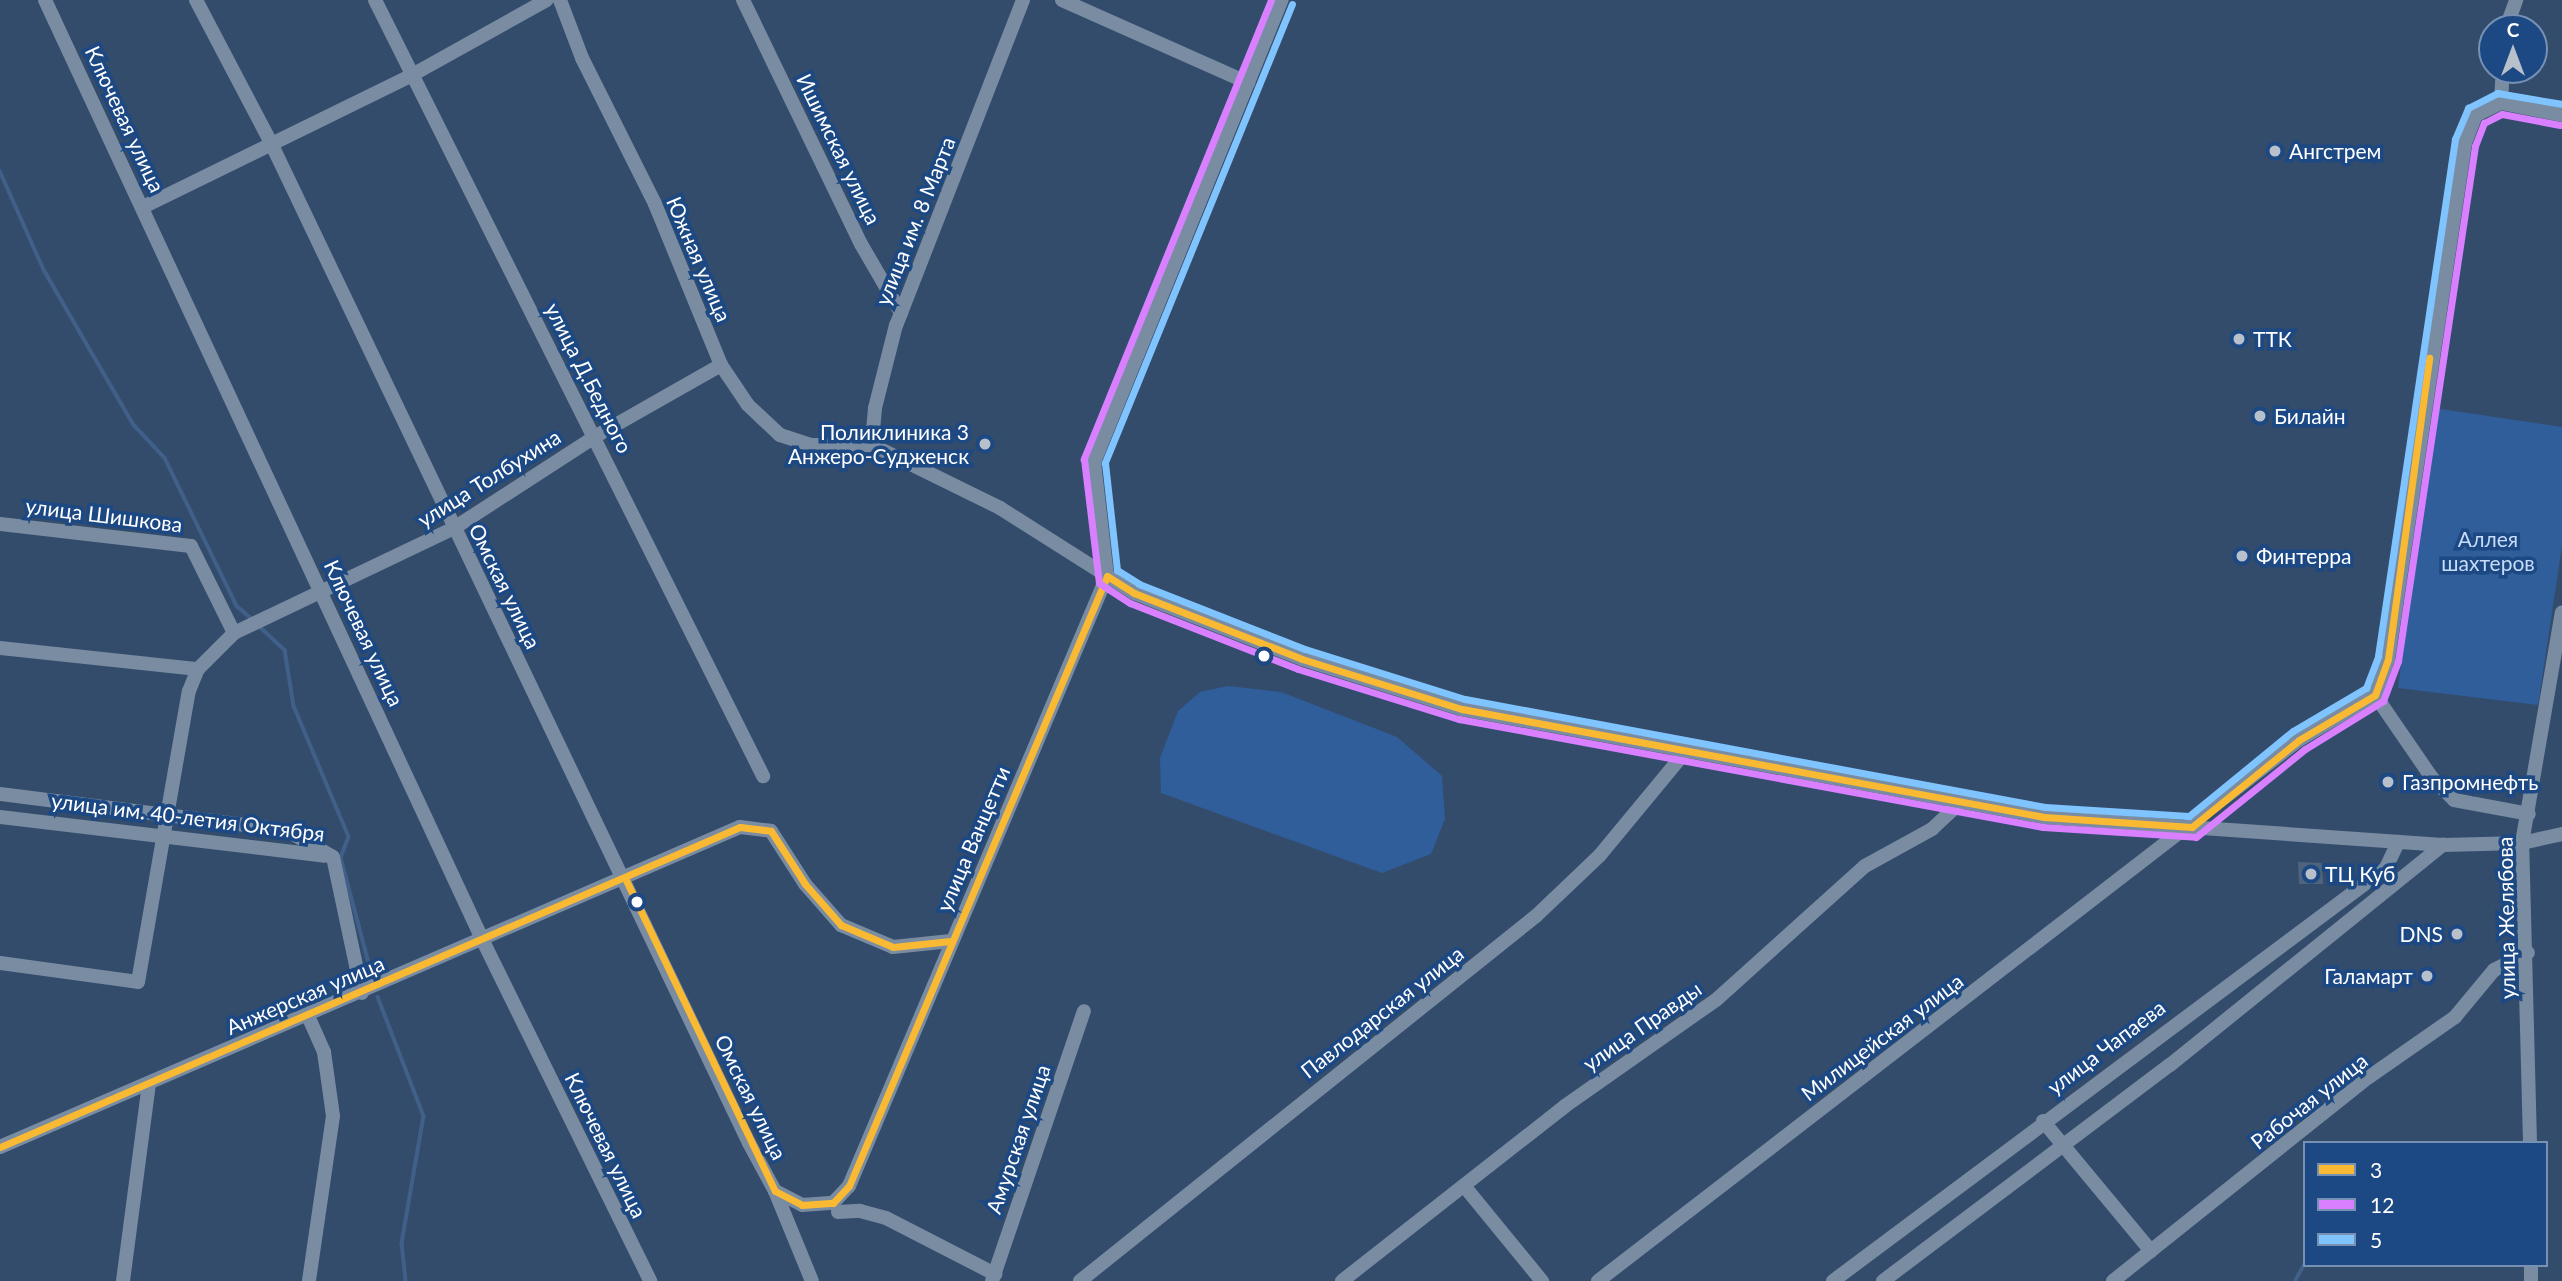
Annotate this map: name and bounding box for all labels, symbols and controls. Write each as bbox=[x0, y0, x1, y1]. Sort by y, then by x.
north arrow bbox=[2478, 14, 2548, 84]
text: С bbox=[2507, 18, 2519, 41]
street label: Ключевая улица bbox=[80, 42, 170, 196]
street label: Ишимская улица bbox=[792, 70, 886, 228]
street label: улица им. 8 Марта bbox=[870, 133, 960, 309]
place label: Ангстрем bbox=[2289, 138, 2381, 164]
marker: Ангстрем bbox=[2267, 143, 2283, 159]
street label: Южная улица bbox=[661, 193, 737, 325]
street label: улица Д.Бедного bbox=[540, 299, 638, 457]
place label: ТТК bbox=[2253, 326, 2292, 352]
marker: ТТК bbox=[2231, 331, 2247, 347]
place label: Билайн bbox=[2274, 403, 2346, 429]
marker: Билайн bbox=[2252, 408, 2268, 424]
place label: Поликлиника 3 Анжеро-Судженск bbox=[788, 419, 969, 469]
street label: улица Толбухина bbox=[413, 424, 565, 532]
marker: Поликлиника 3 Анжеро-Судженск bbox=[975, 434, 995, 454]
street label: улица Шишкова bbox=[24, 493, 184, 537]
street label: Омская улица bbox=[464, 519, 546, 653]
park label: Аллея шахтеров bbox=[2441, 526, 2535, 576]
place label: Финтерра bbox=[2256, 543, 2351, 569]
marker: Финтерра bbox=[2234, 548, 2250, 564]
street label: Ключевая улица bbox=[319, 556, 409, 710]
unlabelled marker bbox=[1257, 649, 1271, 663]
street label: улица Ванцетти bbox=[931, 763, 1015, 915]
place label: Газпромнефть bbox=[2402, 769, 2538, 795]
marker: Газпромнефть bbox=[2380, 774, 2396, 790]
street label: улица им. 40-летия Октября bbox=[50, 788, 326, 846]
street label: улица Желябова bbox=[2492, 837, 2520, 999]
place label: ТЦ Куб bbox=[2325, 861, 2395, 887]
marker: ТЦ Куб bbox=[2303, 866, 2319, 882]
unlabelled marker bbox=[630, 895, 644, 909]
place label: DNS bbox=[2400, 921, 2443, 947]
marker: DNS bbox=[2449, 926, 2465, 942]
street label: Павлодарская улица bbox=[1296, 941, 1468, 1083]
street label: Анжерская улица bbox=[222, 950, 388, 1040]
place label: Галамарт bbox=[2324, 963, 2413, 989]
street label: Милицейская улица bbox=[1796, 968, 1968, 1106]
marker: Галамарт bbox=[2419, 968, 2435, 984]
street label: улица Правды bbox=[1578, 976, 1706, 1076]
street label: улица Чапаева bbox=[2042, 995, 2170, 1099]
street label: Омская улица bbox=[710, 1030, 792, 1164]
street label: Рабочая улица bbox=[2246, 1048, 2372, 1154]
street label: Амурская улица bbox=[981, 1061, 1055, 1217]
street label: Ключевая улица bbox=[560, 1068, 652, 1222]
legend bbox=[2303, 1141, 2548, 1267]
text: 3 bbox=[2370, 1157, 2382, 1182]
text: 12 bbox=[2370, 1192, 2394, 1217]
text: 5 bbox=[2370, 1227, 2382, 1252]

